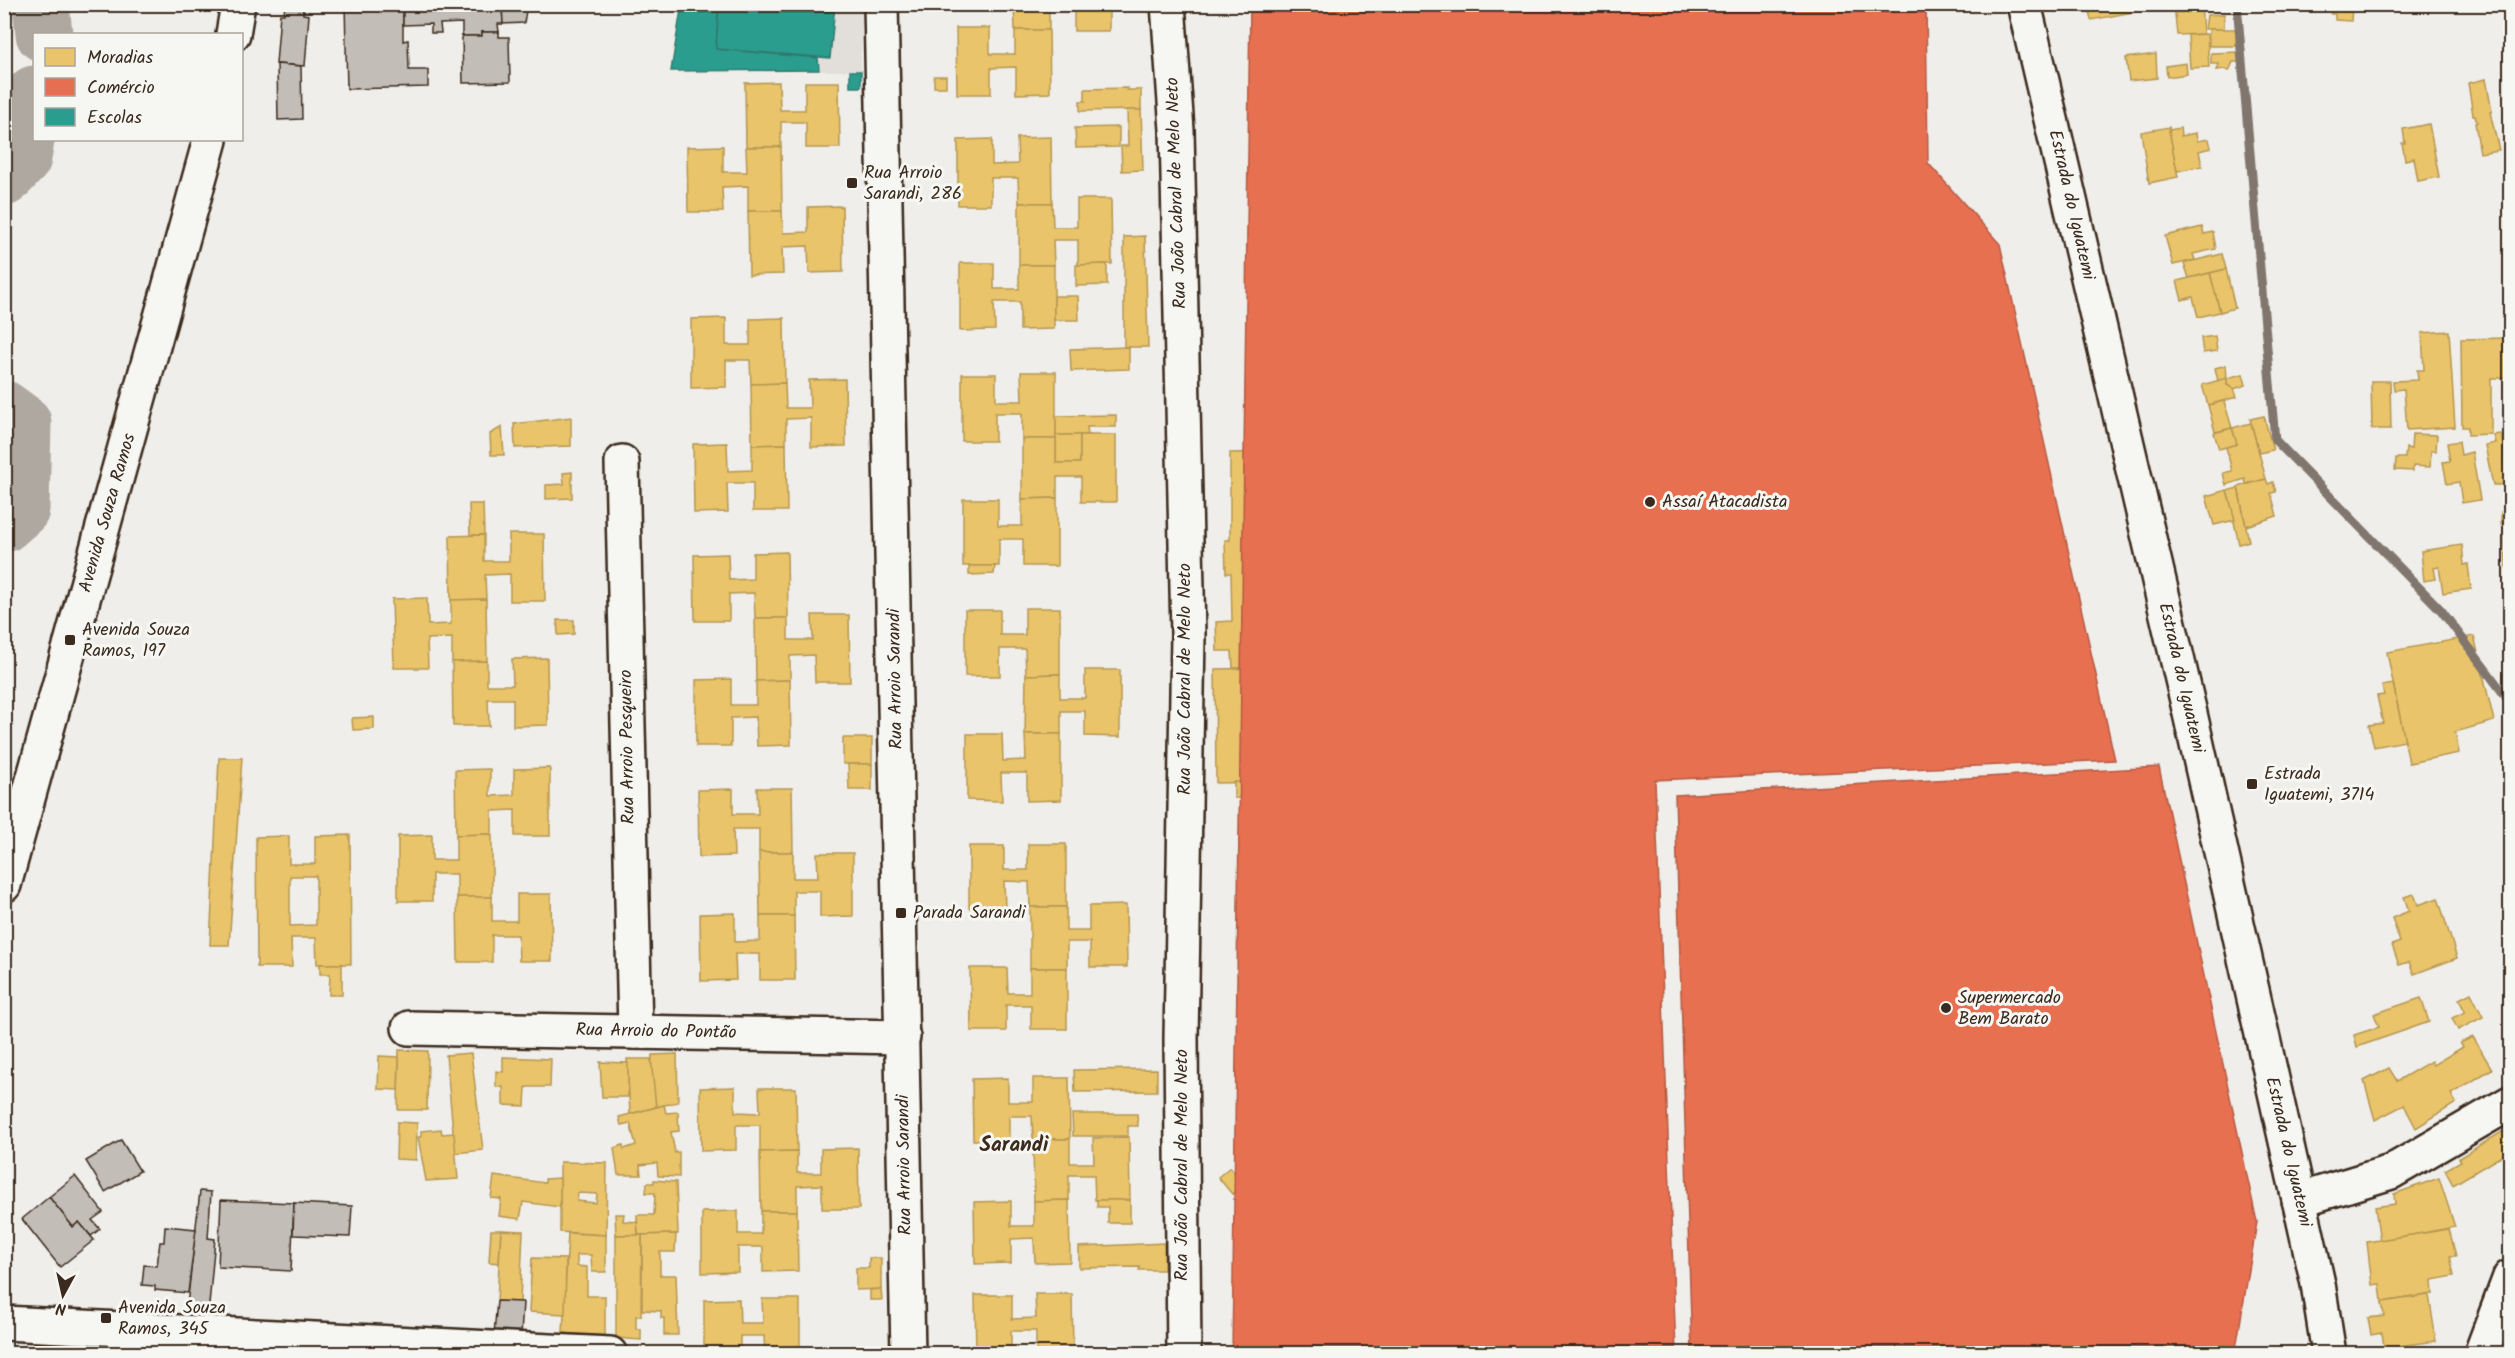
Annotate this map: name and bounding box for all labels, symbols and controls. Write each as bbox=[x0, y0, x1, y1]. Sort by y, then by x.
legend bbox=[33, 33, 243, 141]
text: Moradias bbox=[87, 44, 153, 73]
text: Comércio bbox=[87, 74, 155, 103]
street label: Rua João Cabral de Melo Neto bbox=[1158, 77, 1196, 309]
text: Escolas bbox=[87, 104, 142, 133]
street label: Estrada do Iguatemi bbox=[2040, 127, 2103, 284]
place label: Rua Arroio Sarandi, 286 bbox=[864, 159, 962, 209]
marker: Rua Arroio Sarandi, 286 bbox=[845, 176, 859, 190]
street label: Avenida Souza Ramos bbox=[71, 430, 145, 596]
place label: Assaí Atacadista bbox=[1662, 488, 1787, 517]
marker: Assaí Atacadista bbox=[1643, 495, 1657, 509]
street label: Rua João Cabral de Melo Neto bbox=[1171, 563, 1200, 795]
street label: Estrada do Iguatemi bbox=[2150, 600, 2213, 757]
street label: Rua Arroio Sarandi bbox=[880, 608, 912, 750]
place label: Avenida Souza Ramos, 197 bbox=[82, 616, 190, 666]
marker: Avenida Souza Ramos, 197 bbox=[63, 633, 77, 647]
street label: Rua Arroio Pesqueiro bbox=[612, 669, 644, 825]
place label: Estrada Iguatemi, 3714 bbox=[2264, 760, 2374, 810]
marker: Estrada Iguatemi, 3714 bbox=[2245, 777, 2259, 791]
place label: Parada Sarandi bbox=[913, 899, 1026, 928]
marker: Parada Sarandi bbox=[894, 906, 908, 920]
place label: Supermercado Bem Barato bbox=[1958, 984, 2061, 1034]
marker: Supermercado Bem Barato bbox=[1939, 1001, 1953, 1015]
street label: Rua Arroio do Pontão bbox=[575, 1016, 737, 1048]
street label: Rua João Cabral de Melo Neto bbox=[1168, 1049, 1197, 1281]
street label: Estrada do Iguatemi bbox=[2257, 1074, 2320, 1231]
street label: Rua Arroio Sarandi bbox=[889, 1094, 921, 1236]
district label: Sarandi bbox=[979, 1129, 1049, 1162]
north arrow bbox=[33, 1265, 93, 1325]
place label: Avenida Souza Ramos, 345 bbox=[118, 1294, 226, 1344]
text: N bbox=[54, 1295, 68, 1321]
marker: Avenida Souza Ramos, 345 bbox=[99, 1311, 113, 1325]

